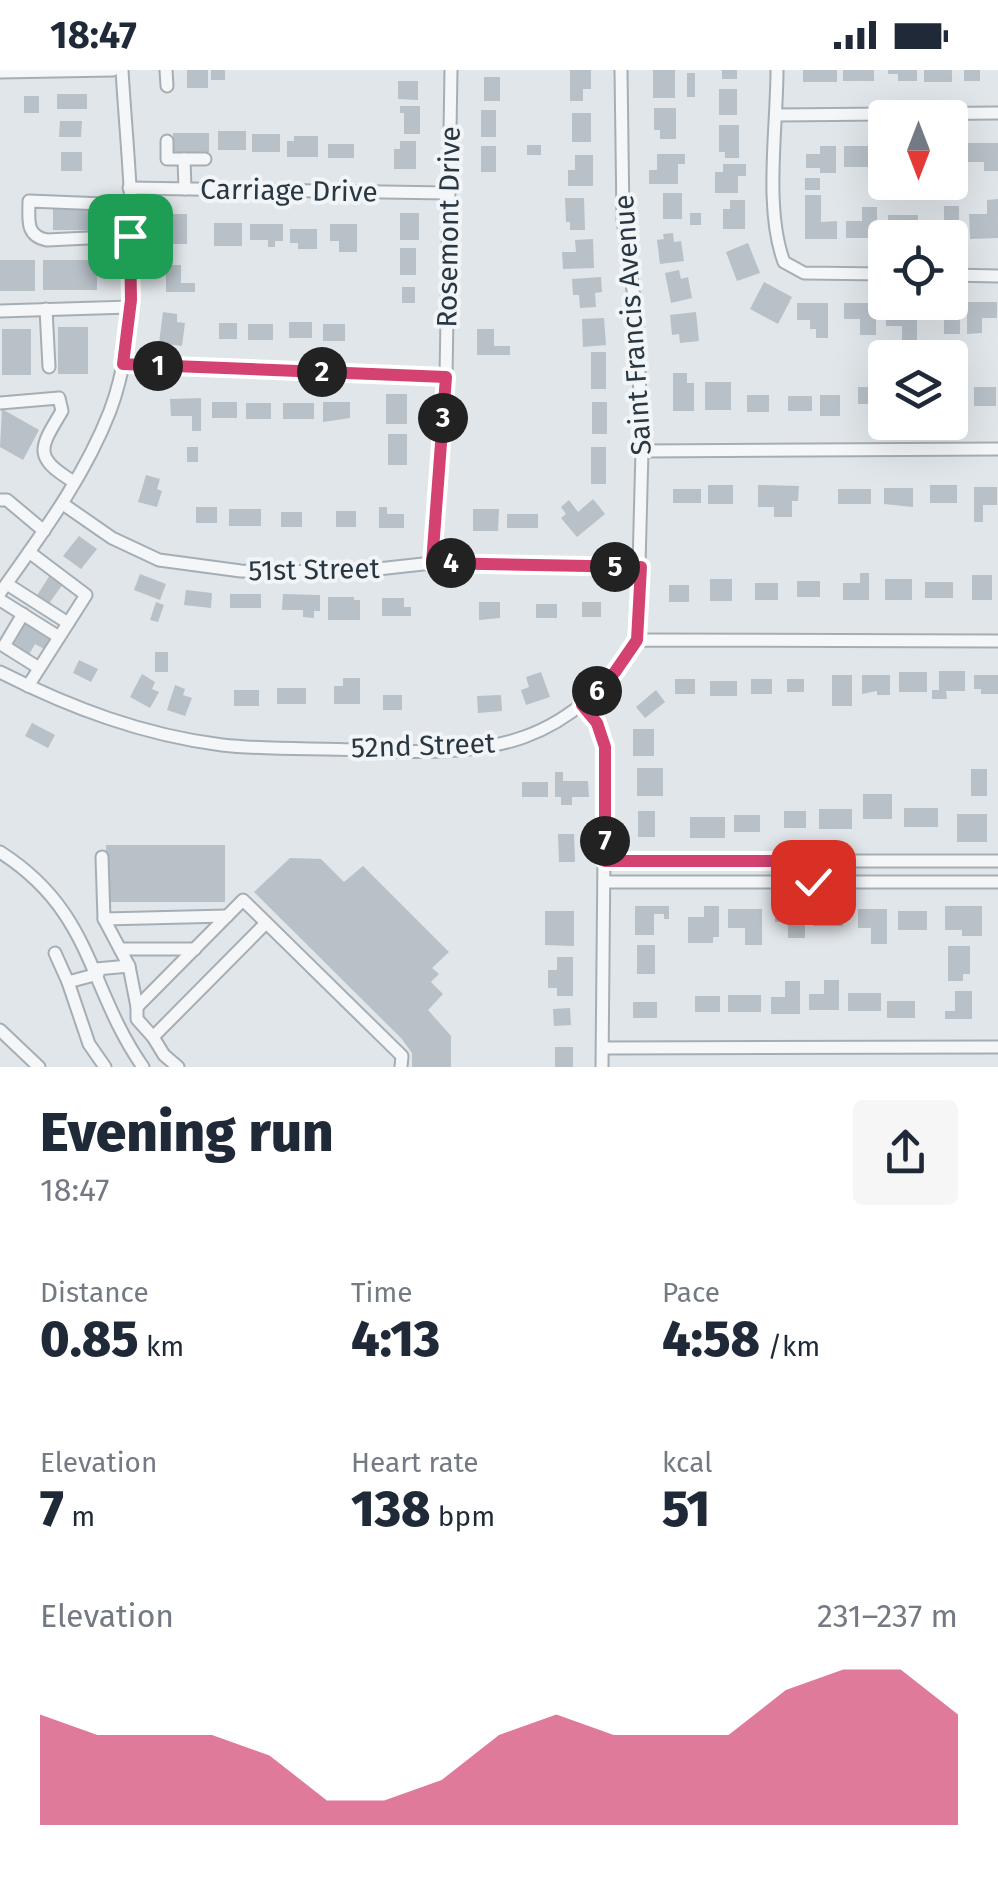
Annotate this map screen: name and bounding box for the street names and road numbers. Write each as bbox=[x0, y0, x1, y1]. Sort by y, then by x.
street label: Rosemont Drive bbox=[430, 126, 467, 328]
street label: Carriage Drive bbox=[200, 172, 378, 209]
street label: Saint Francis Avenue bbox=[607, 193, 658, 456]
street label: 51st Street bbox=[248, 552, 381, 587]
street label: 52nd Street bbox=[350, 726, 496, 765]

